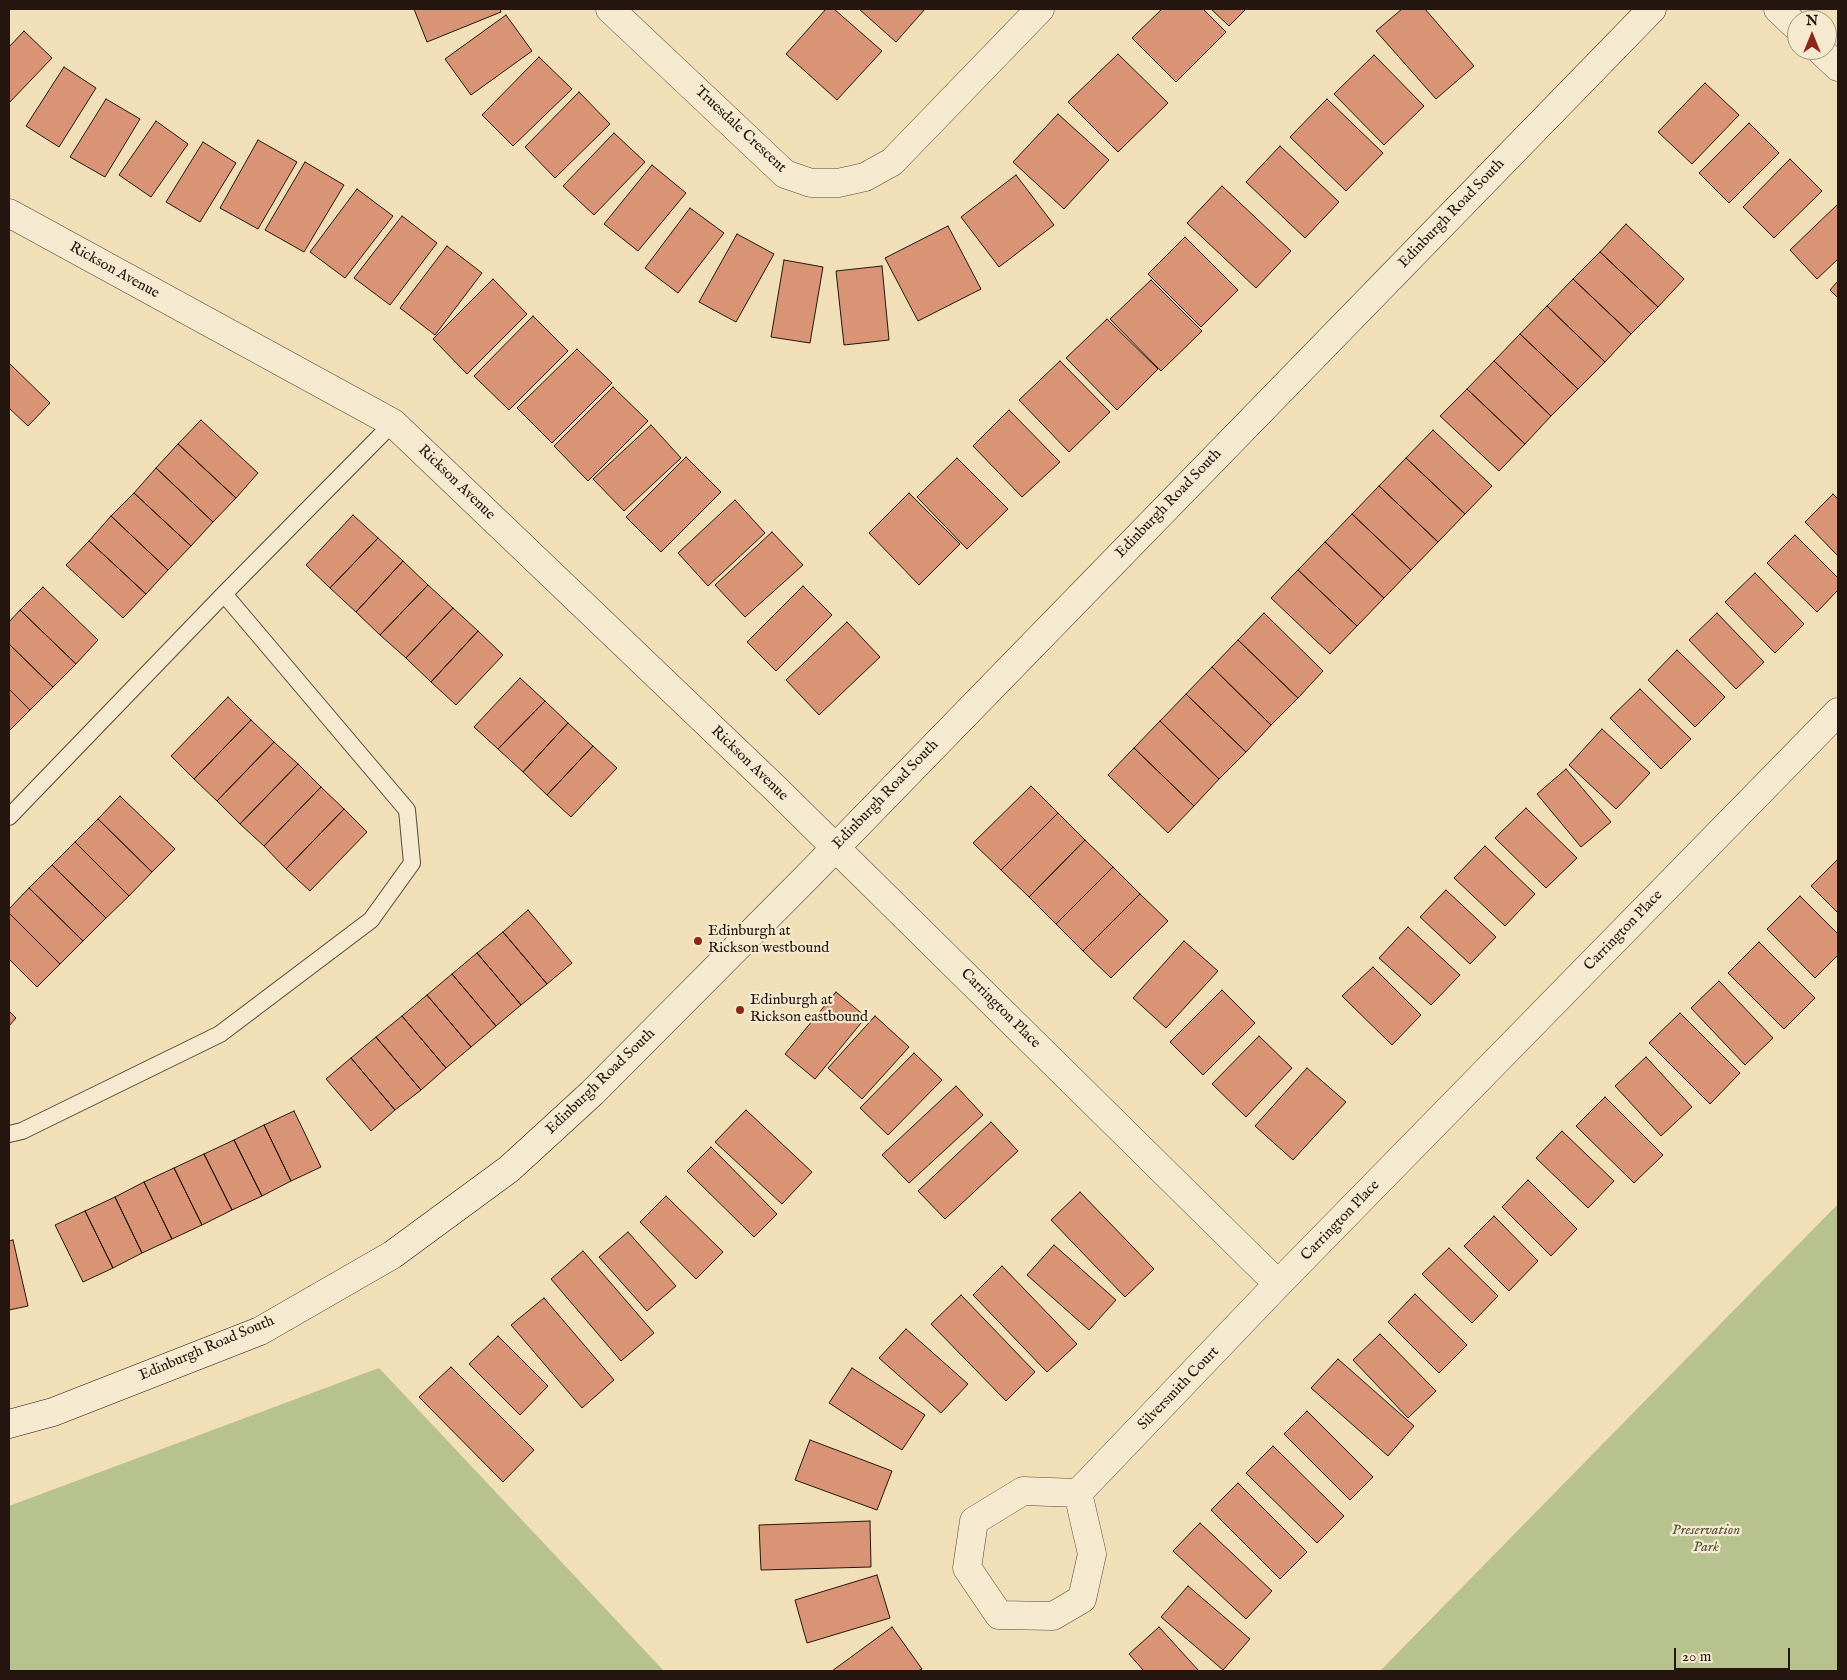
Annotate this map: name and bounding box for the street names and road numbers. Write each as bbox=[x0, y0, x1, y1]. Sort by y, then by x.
street label: Truesdale Crescent bbox=[690, 83, 790, 177]
street label: Edinburgh Road South bbox=[1395, 156, 1509, 272]
street label: Rickson Avenue bbox=[66, 239, 162, 303]
street label: Rickson Avenue bbox=[414, 442, 498, 524]
street label: Edinburgh Road South bbox=[1112, 446, 1226, 562]
street label: Rickson Avenue bbox=[707, 723, 791, 805]
street label: Edinburgh Road South bbox=[829, 737, 943, 853]
street label: Carrington Place bbox=[1581, 887, 1667, 975]
street label: Carrington Place bbox=[956, 965, 1044, 1053]
street label: Edinburgh Road South bbox=[543, 1025, 659, 1139]
street label: Carrington Place bbox=[1298, 1177, 1384, 1265]
street label: Edinburgh Road South bbox=[137, 1312, 277, 1386]
street label: Silversmith Court bbox=[1135, 1344, 1223, 1434]

